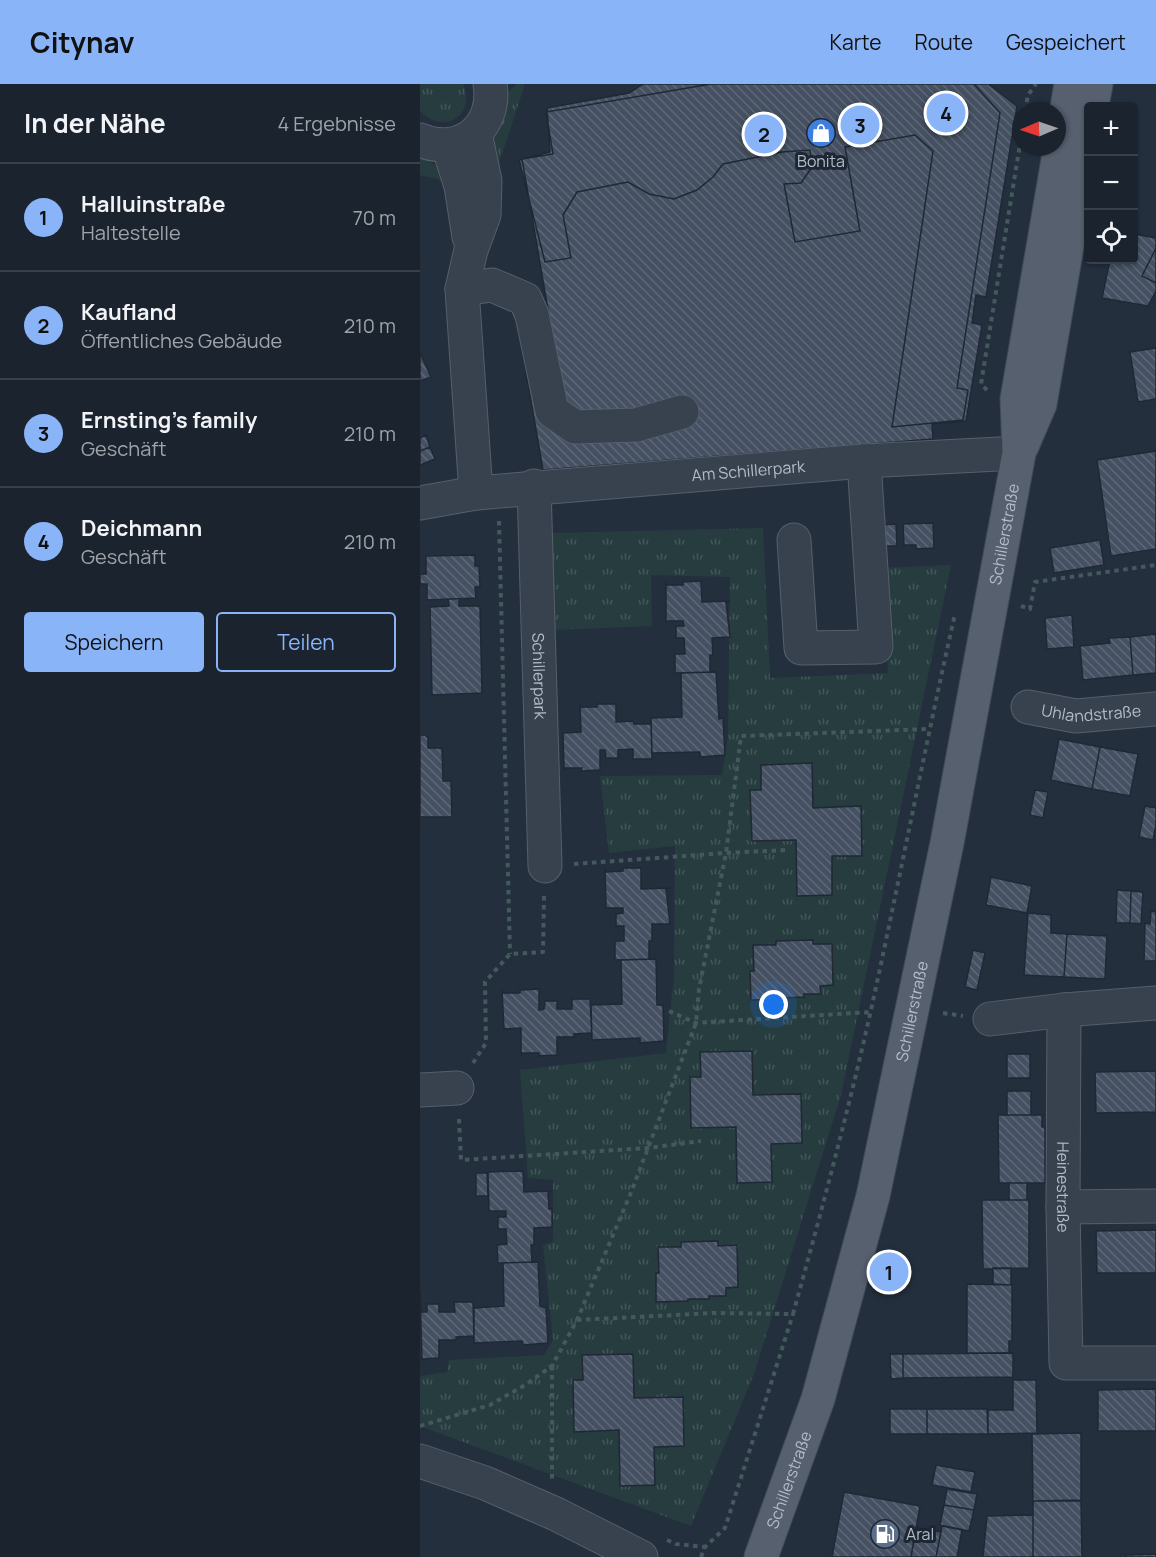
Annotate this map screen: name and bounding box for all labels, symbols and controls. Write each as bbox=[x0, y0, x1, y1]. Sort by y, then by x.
text: Citynav bbox=[30, 23, 134, 61]
text: Karte bbox=[830, 28, 882, 56]
text: Route bbox=[915, 28, 973, 56]
text: Gespeichert bbox=[1006, 28, 1126, 56]
pin: 4 bbox=[926, 90, 966, 135]
pin: 3 bbox=[840, 102, 880, 147]
north arrow bbox=[1012, 102, 1066, 156]
map controls bbox=[1084, 102, 1138, 264]
button: + bbox=[1084, 102, 1138, 156]
text: In der Nähe bbox=[24, 105, 166, 141]
text: 4 Ergebnisse bbox=[277, 110, 396, 137]
pin: 2 bbox=[744, 112, 784, 156]
shop icon: Bonita bbox=[805, 117, 837, 149]
place label: Bonita bbox=[797, 150, 845, 172]
button: − bbox=[1084, 156, 1138, 210]
text: Halluinstraße bbox=[81, 189, 225, 219]
text: 1 bbox=[39, 204, 48, 231]
text: 70 m bbox=[353, 204, 396, 231]
button: locate bbox=[1084, 210, 1138, 264]
text: Haltestelle bbox=[81, 219, 181, 246]
text: Kaufland bbox=[81, 297, 177, 327]
text: 2 bbox=[38, 312, 49, 339]
text: 210 m bbox=[344, 312, 396, 339]
text: Öffentliches Gebäude bbox=[81, 327, 282, 354]
text: Ernsting's family bbox=[81, 405, 257, 435]
text: 3 bbox=[38, 420, 49, 447]
text: 210 m bbox=[344, 420, 396, 447]
text: Geschäft bbox=[81, 435, 166, 462]
street label: Am Schillerpark bbox=[691, 455, 807, 486]
street label: Schillerstraße bbox=[984, 482, 1024, 587]
text: Deichmann bbox=[81, 513, 202, 543]
text: 4 bbox=[37, 528, 50, 555]
text: 210 m bbox=[344, 528, 396, 555]
text: Geschäft bbox=[81, 543, 166, 570]
button: Speichern bbox=[24, 612, 204, 672]
button: Teilen bbox=[216, 612, 396, 672]
street label: Schillerpark bbox=[527, 632, 552, 721]
street label: Uhlandstraße bbox=[1040, 699, 1142, 727]
street label: Schillerstraße bbox=[890, 959, 933, 1064]
your location bbox=[759, 990, 788, 1019]
street label: Heinestraße bbox=[1052, 1141, 1074, 1233]
pin: 1 bbox=[870, 1250, 908, 1294]
street label: Schillerstraße bbox=[761, 1428, 817, 1532]
fuel station icon: Aral bbox=[869, 1518, 901, 1550]
place label: Aral bbox=[906, 1523, 934, 1545]

